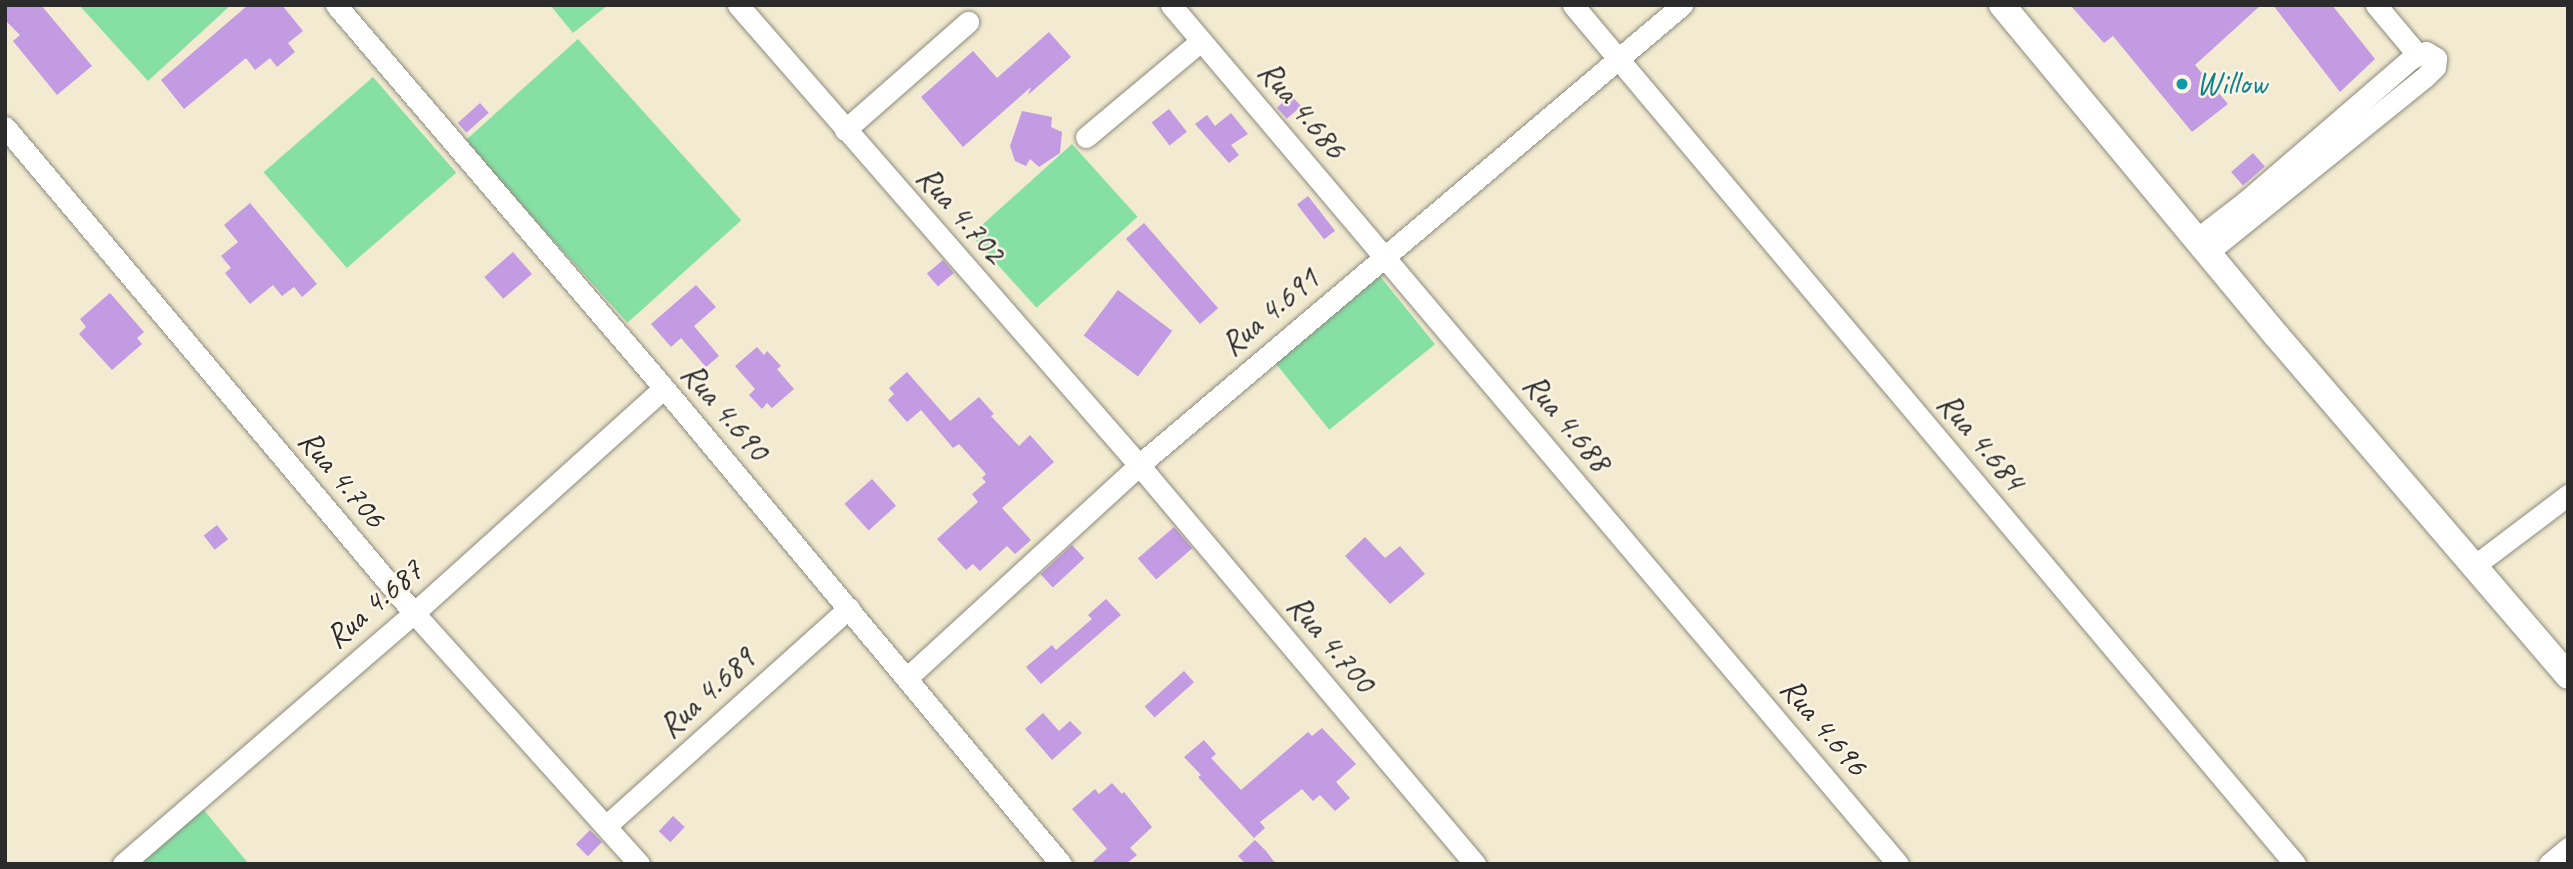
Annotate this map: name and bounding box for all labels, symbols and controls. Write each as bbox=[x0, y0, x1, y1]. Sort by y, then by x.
street label: Rua 4.686 bbox=[1250, 53, 1354, 167]
place label: Willow bbox=[2196, 64, 2267, 104]
marker: Willow bbox=[2174, 76, 2190, 92]
street label: Rua 4.702 bbox=[908, 158, 1014, 272]
street label: Rua 4.691 bbox=[1213, 260, 1327, 364]
street label: Rua 4.690 bbox=[673, 355, 777, 469]
street label: Rua 4.688 bbox=[1515, 366, 1619, 480]
street label: Rua 4.684 bbox=[1929, 385, 2033, 499]
street label: Rua 4.706 bbox=[290, 422, 394, 536]
street label: Rua 4.687 bbox=[317, 551, 431, 657]
street label: Rua 4.700 bbox=[1279, 587, 1383, 701]
street label: Rua 4.689 bbox=[651, 639, 763, 747]
street label: Rua 4.696 bbox=[1772, 670, 1876, 784]

